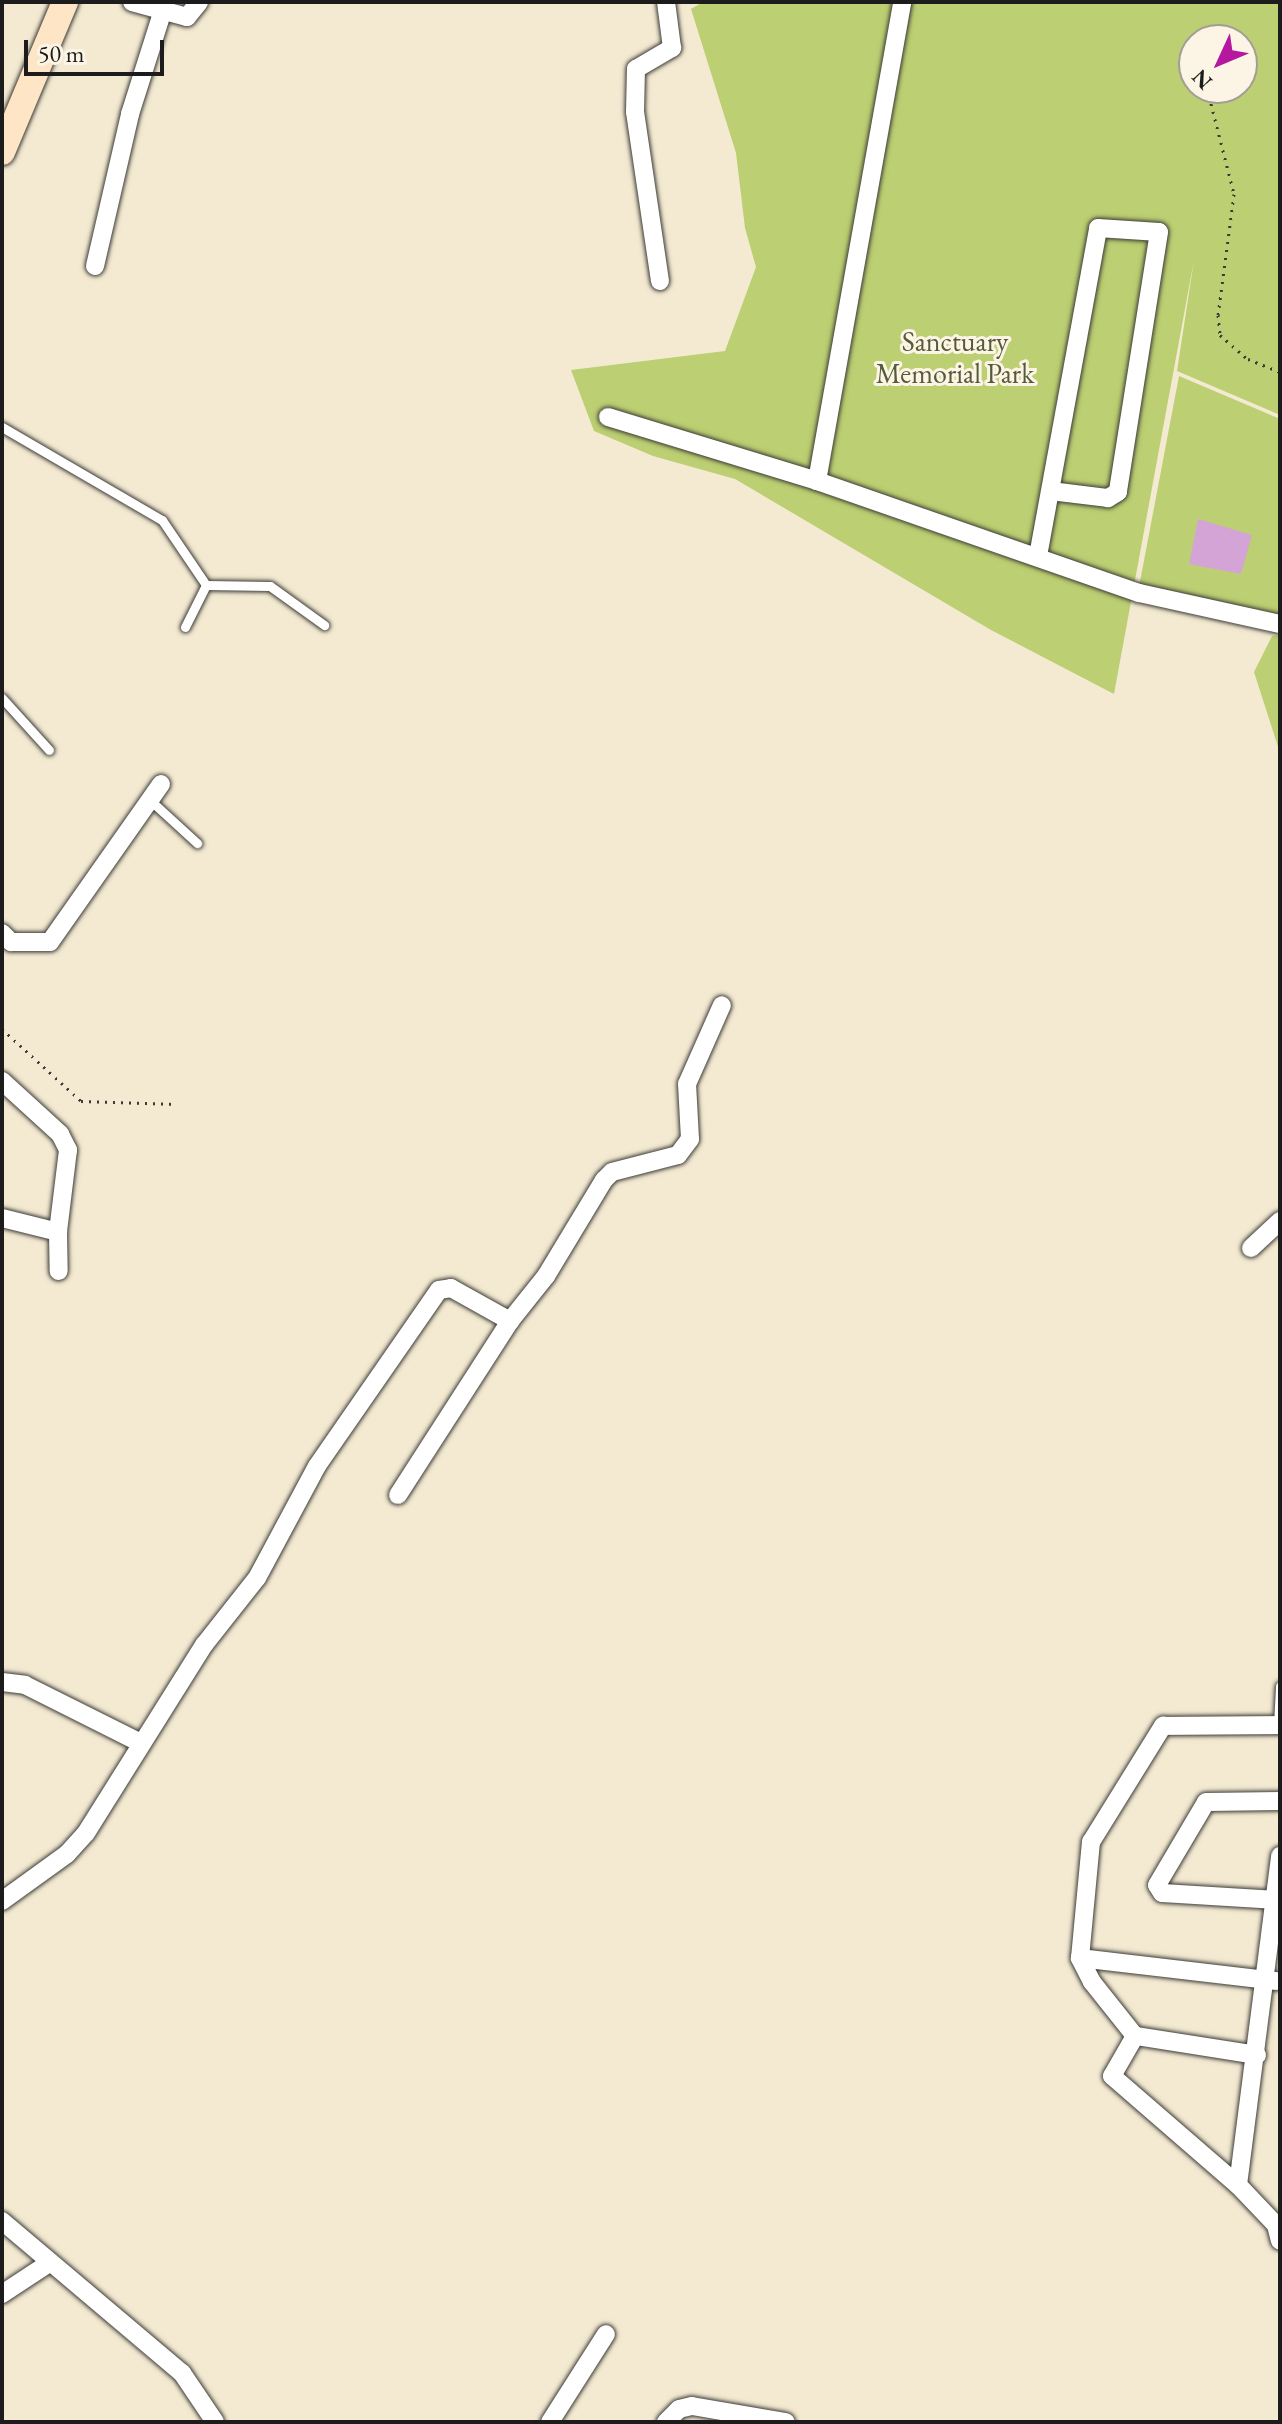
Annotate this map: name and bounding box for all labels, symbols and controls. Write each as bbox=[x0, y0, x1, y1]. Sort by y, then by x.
scale bar bbox=[28, 24, 168, 74]
north arrow bbox=[1178, 24, 1258, 104]
text: 50 m bbox=[38, 38, 85, 69]
text: N bbox=[1185, 63, 1218, 96]
park label: Sanctuary Memorial Park bbox=[876, 324, 1034, 390]

